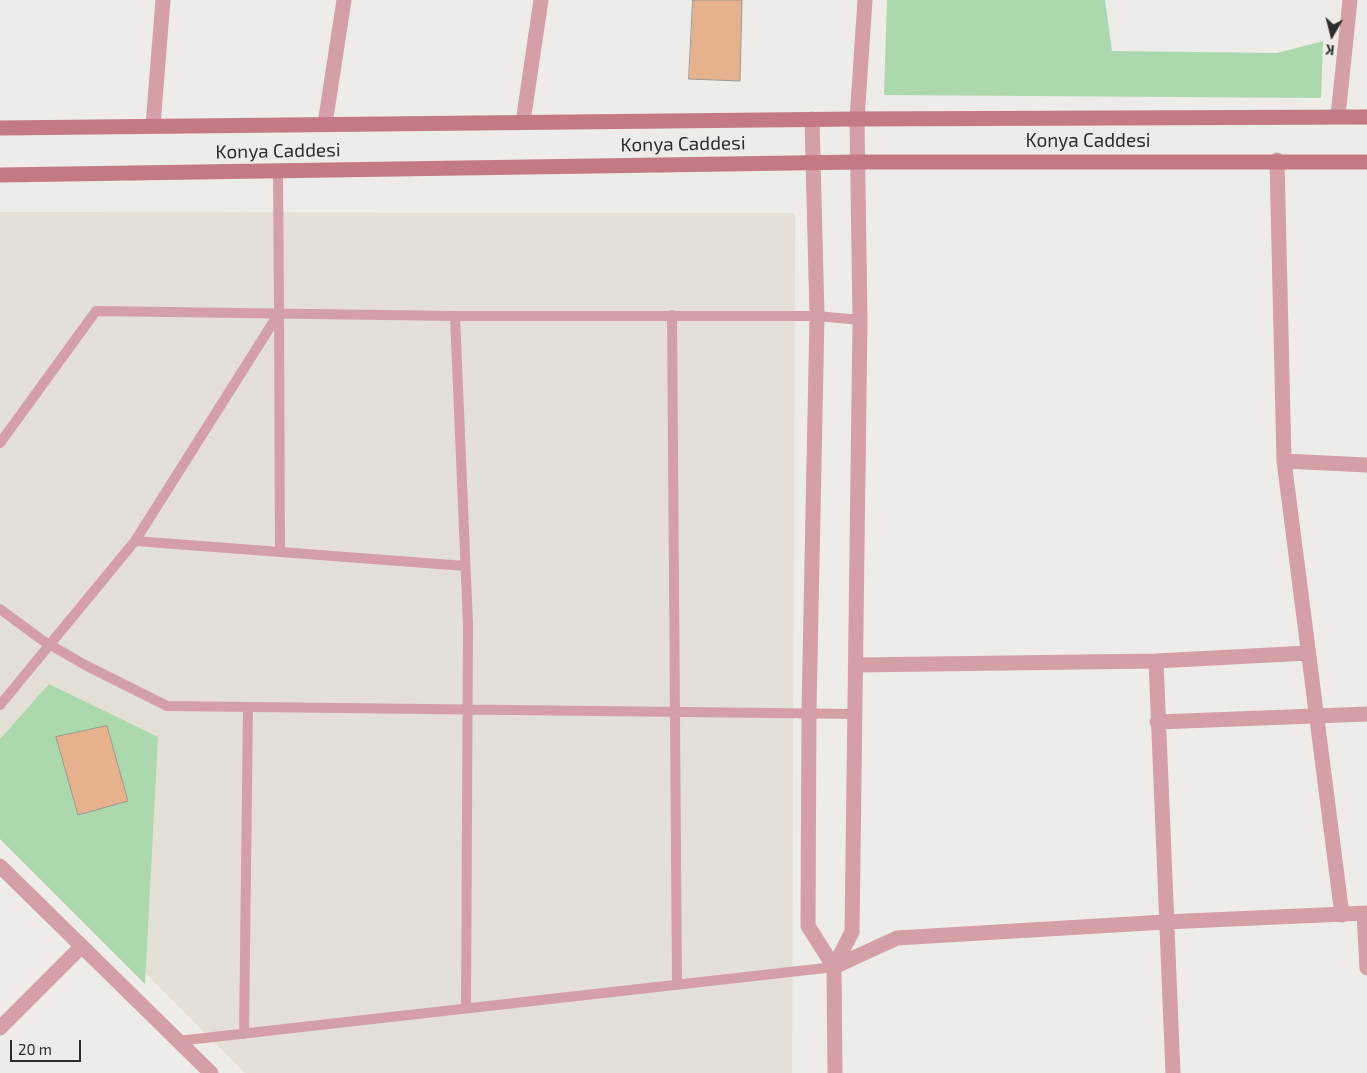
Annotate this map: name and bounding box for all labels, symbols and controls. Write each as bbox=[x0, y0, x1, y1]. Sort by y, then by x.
north arrow bbox=[1307, 10, 1357, 60]
text: K bbox=[1324, 41, 1335, 59]
street label: Konya Caddesi bbox=[1025, 130, 1151, 152]
street label: Konya Caddesi bbox=[620, 132, 746, 156]
street label: Konya Caddesi bbox=[215, 139, 341, 163]
scale bar bbox=[12, 1030, 84, 1062]
text: 20 m bbox=[18, 1040, 52, 1058]

